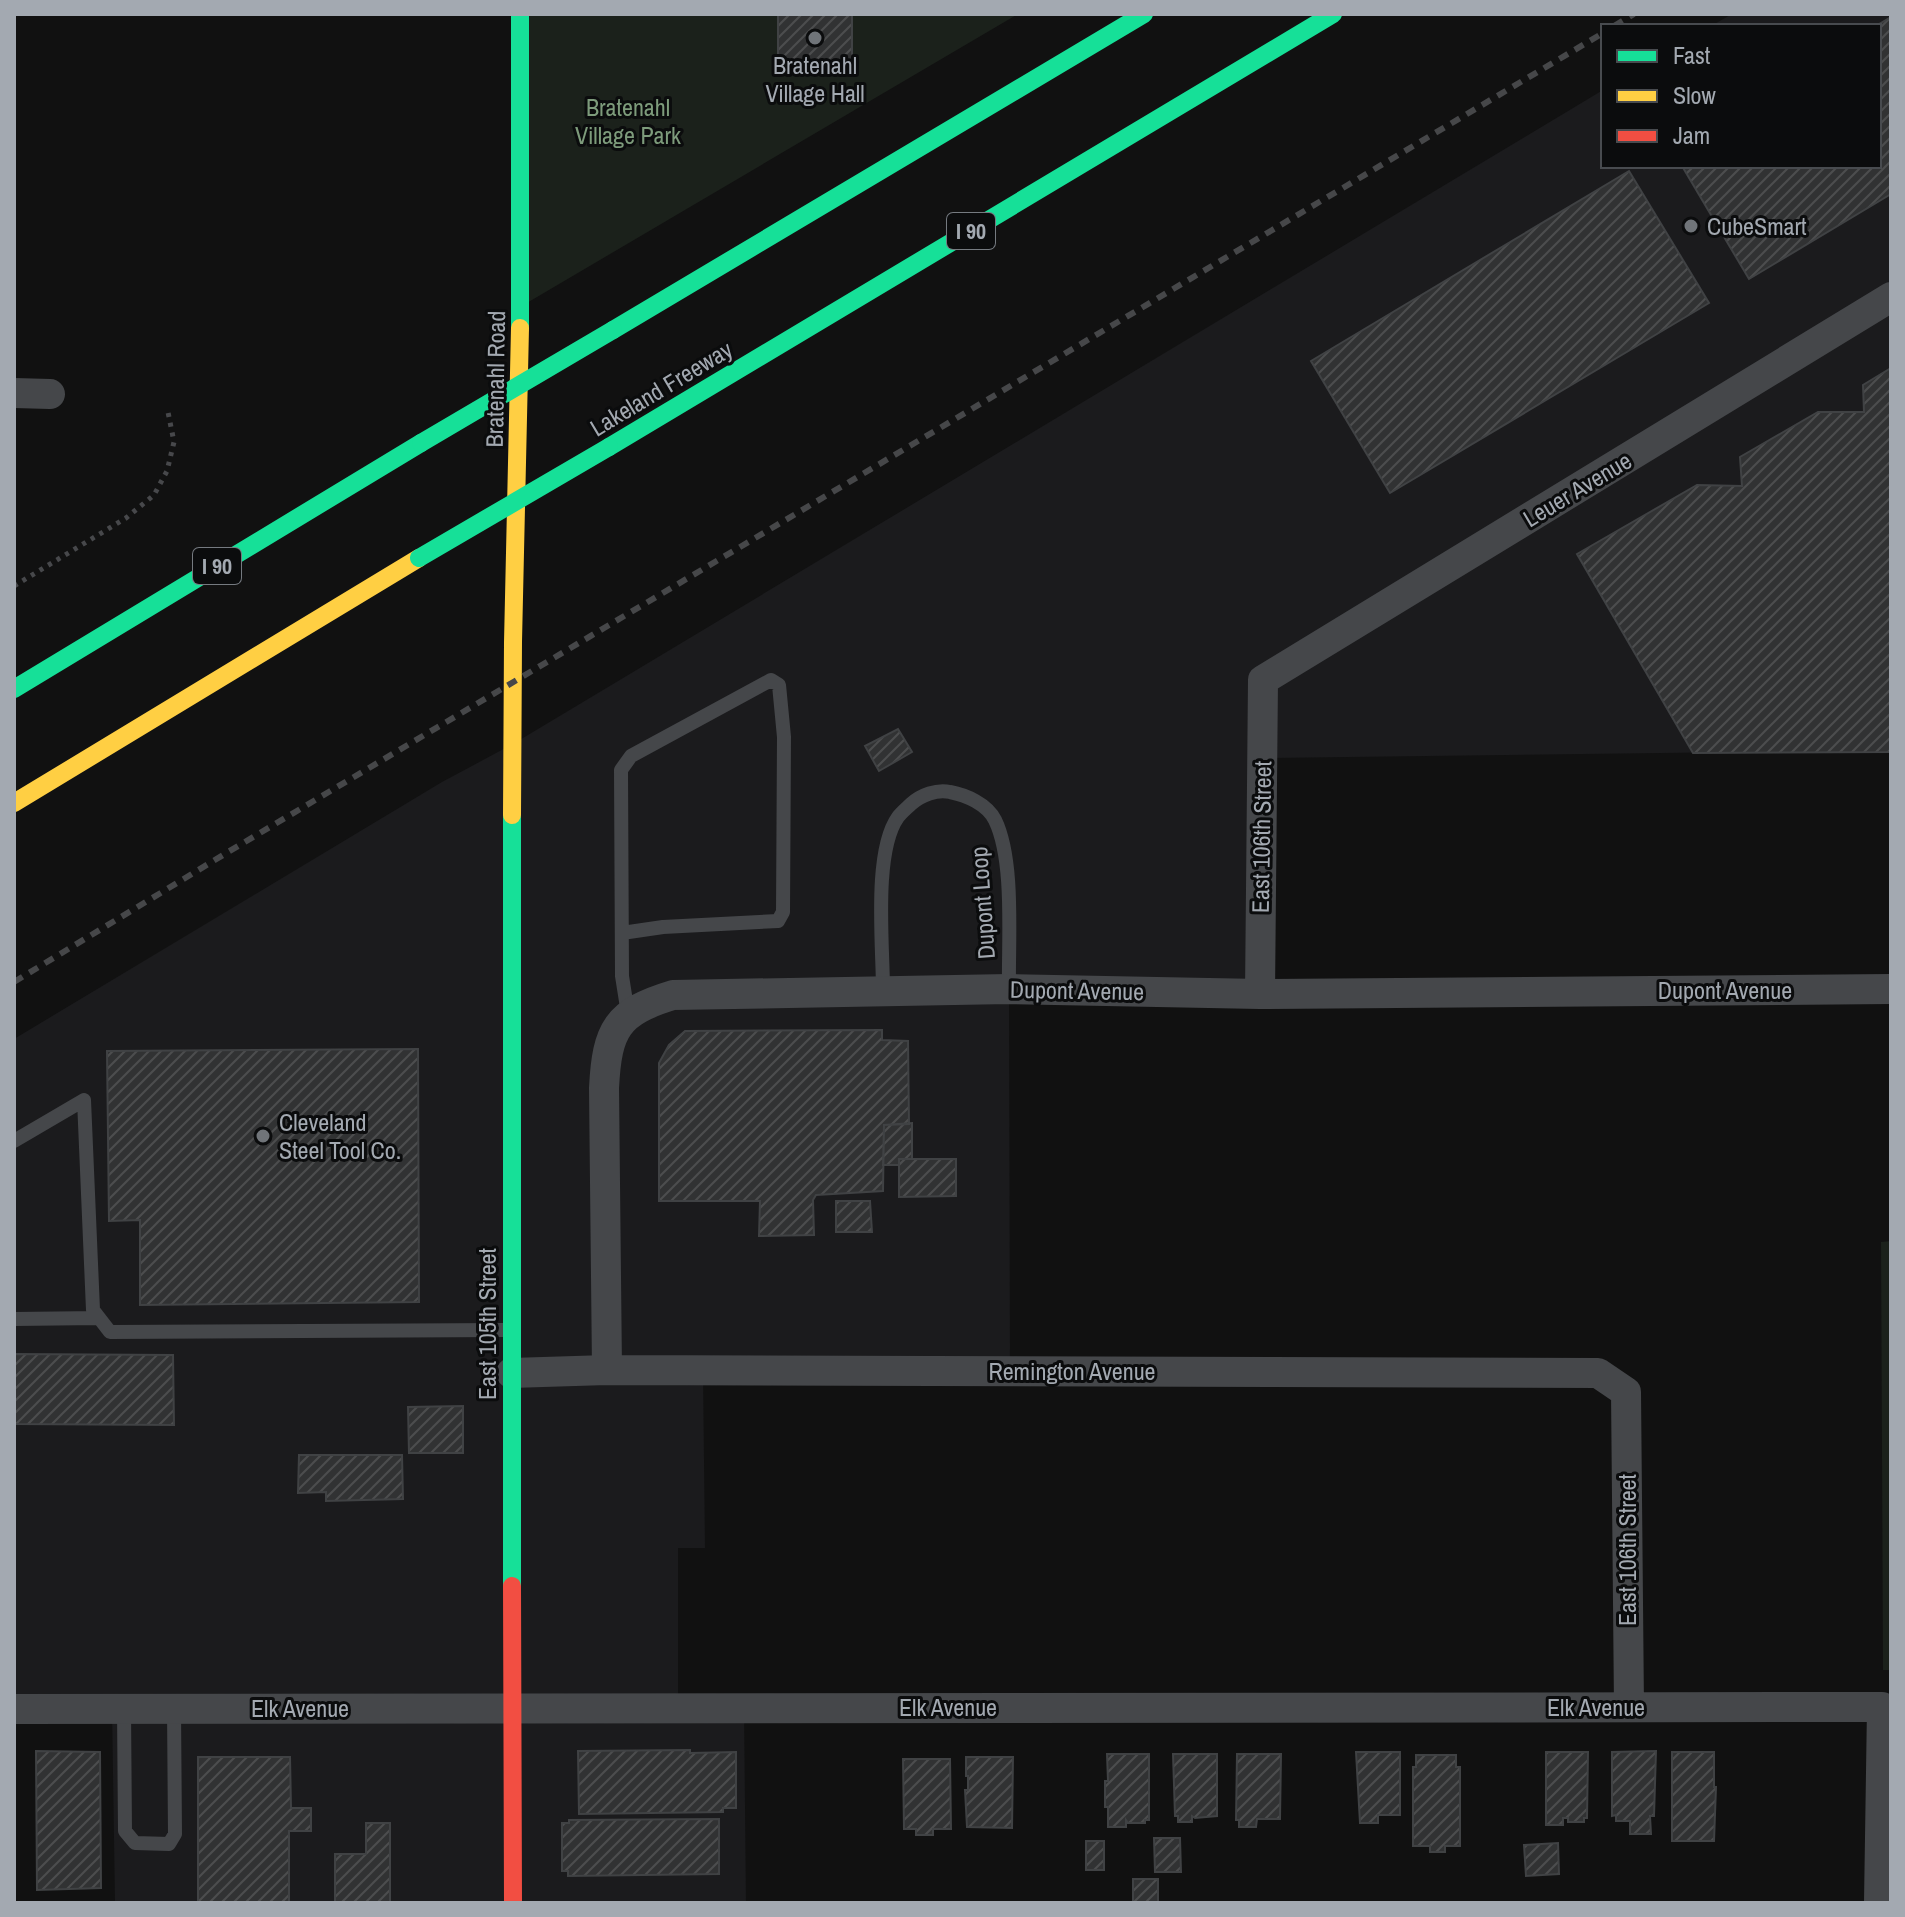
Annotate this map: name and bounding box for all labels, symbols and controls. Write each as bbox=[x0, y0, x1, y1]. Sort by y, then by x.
legend bbox=[1601, 24, 1881, 168]
marker: Bratenahl Village Hall bbox=[806, 29, 824, 47]
text: Fast bbox=[1673, 39, 1711, 71]
place label: Bratenahl Village Hall bbox=[765, 49, 865, 109]
text: Slow bbox=[1673, 79, 1716, 111]
park label: Bratenahl Village Park bbox=[575, 91, 681, 151]
text: Jam bbox=[1673, 119, 1710, 151]
place label: CubeSmart bbox=[1707, 210, 1807, 242]
road number: I 90 bbox=[947, 213, 995, 249]
marker: CubeSmart bbox=[1682, 217, 1700, 235]
street label: Bratenahl Road bbox=[478, 310, 512, 448]
street label: Lakeland Freeway bbox=[584, 333, 738, 443]
street label: Leuer Avenue bbox=[1517, 444, 1637, 534]
road number: I 90 bbox=[193, 548, 241, 584]
street label: East 106th Street bbox=[1244, 760, 1278, 913]
street label: Dupont Loop bbox=[962, 846, 1002, 960]
street label: Dupont Avenue bbox=[1010, 973, 1144, 1007]
street label: Dupont Avenue bbox=[1658, 974, 1792, 1006]
place label: Cleveland Steel Tool Co. bbox=[279, 1106, 401, 1166]
marker: Cleveland Steel Tool Co. bbox=[254, 1127, 272, 1145]
street label: East 105th Street bbox=[471, 1247, 503, 1400]
street label: Remington Avenue bbox=[988, 1355, 1156, 1387]
street label: East 106th Street bbox=[1611, 1473, 1643, 1626]
street label: Elk Avenue bbox=[899, 1691, 997, 1723]
street label: Elk Avenue bbox=[1547, 1691, 1645, 1723]
street label: Elk Avenue bbox=[251, 1692, 349, 1724]

